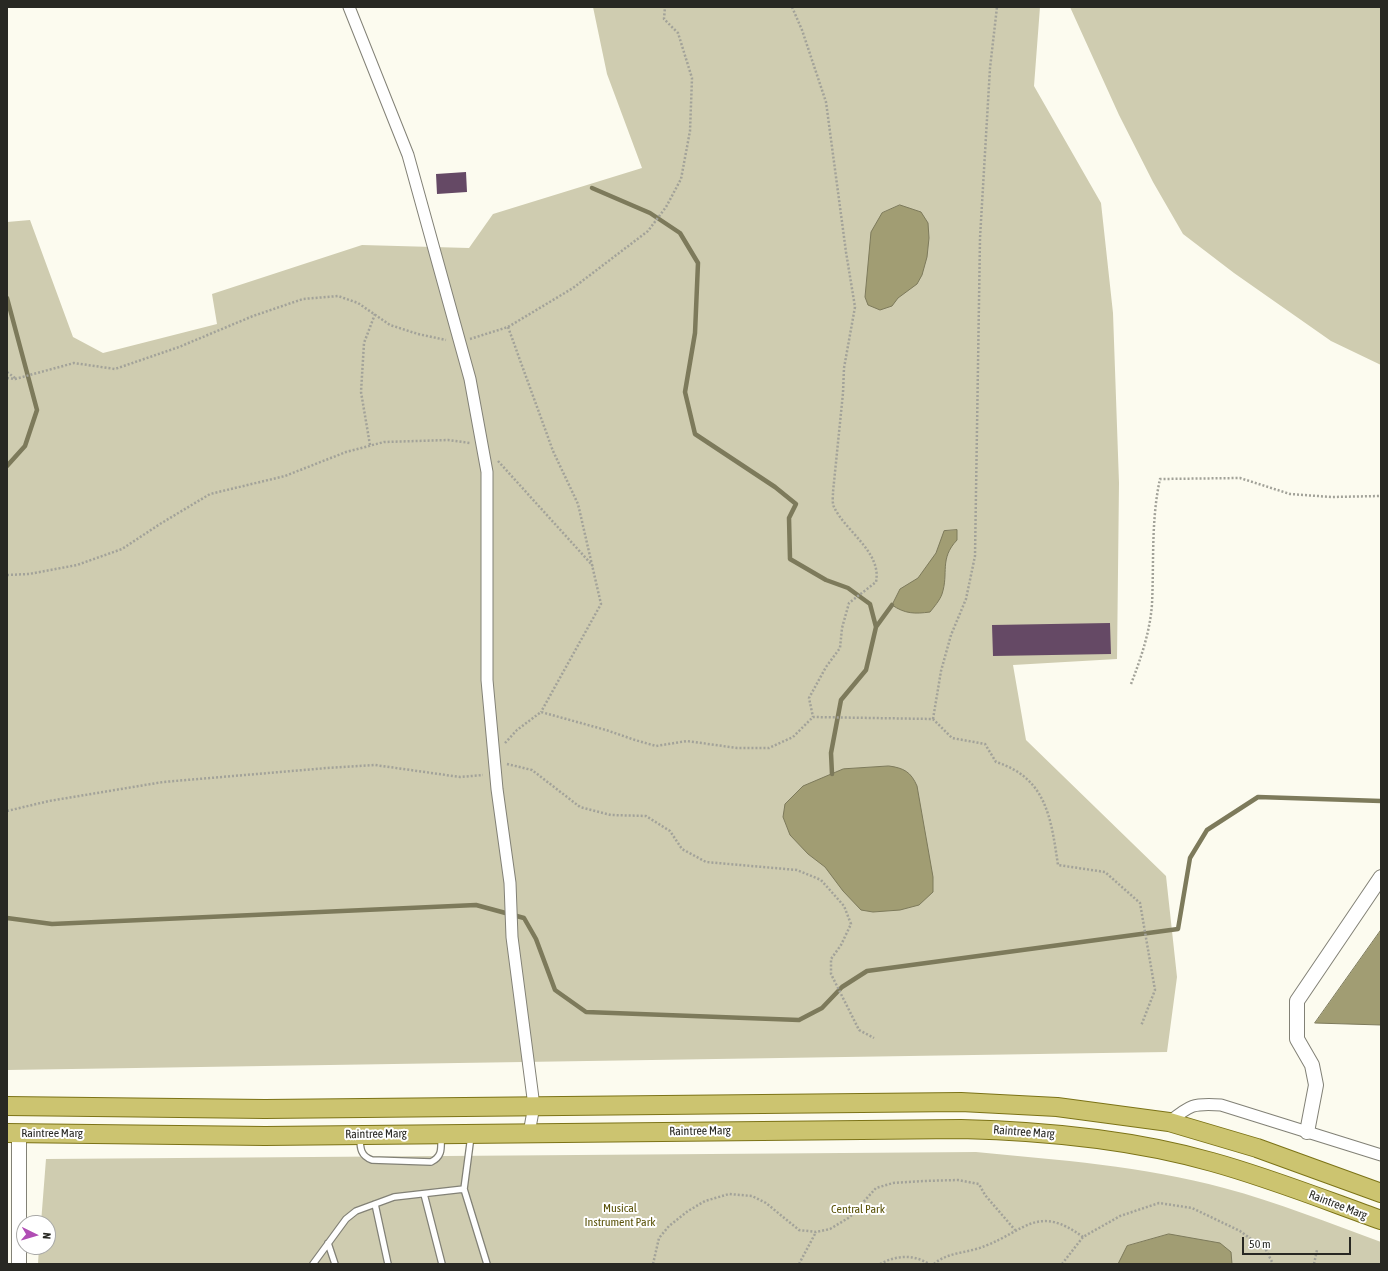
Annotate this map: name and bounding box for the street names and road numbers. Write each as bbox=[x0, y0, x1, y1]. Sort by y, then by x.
street label: Raintree Marg bbox=[669, 1123, 731, 1139]
street label: Raintree Marg bbox=[993, 1123, 1055, 1141]
street label: Raintree Marg bbox=[21, 1126, 83, 1140]
street label: Raintree Marg bbox=[345, 1126, 407, 1142]
street label: Raintree Marg bbox=[1307, 1187, 1369, 1223]

